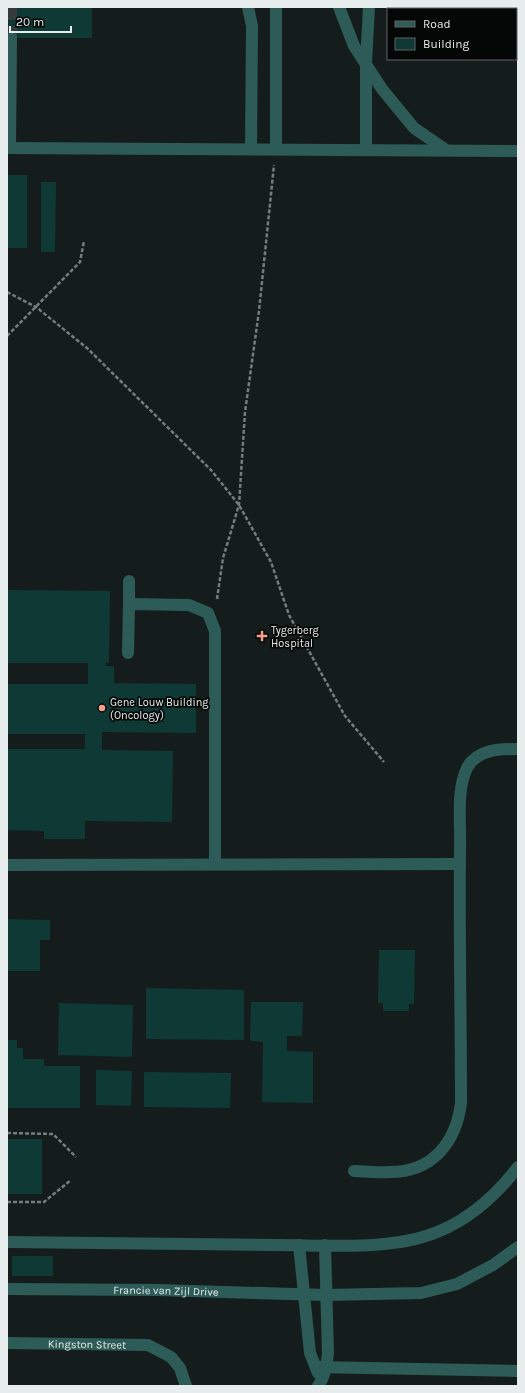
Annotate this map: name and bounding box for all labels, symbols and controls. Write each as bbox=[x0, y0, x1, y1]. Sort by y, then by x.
scale bar bbox=[10, 8, 71, 34]
legend bbox=[387, 8, 517, 60]
text: 20 m bbox=[16, 15, 44, 29]
text: Road bbox=[423, 17, 451, 31]
text: Building bbox=[423, 37, 470, 51]
place label: Tygerberg Hospital bbox=[271, 624, 319, 650]
marker: Tygerberg Hospital bbox=[256, 630, 268, 642]
place label: Gene Louw Building (Oncology) bbox=[110, 696, 209, 722]
marker: Gene Louw Building (Oncology) bbox=[97, 703, 107, 713]
street label: Francie van Zijl Drive bbox=[113, 1283, 219, 1298]
street label: Kingston Street bbox=[48, 1337, 126, 1351]

